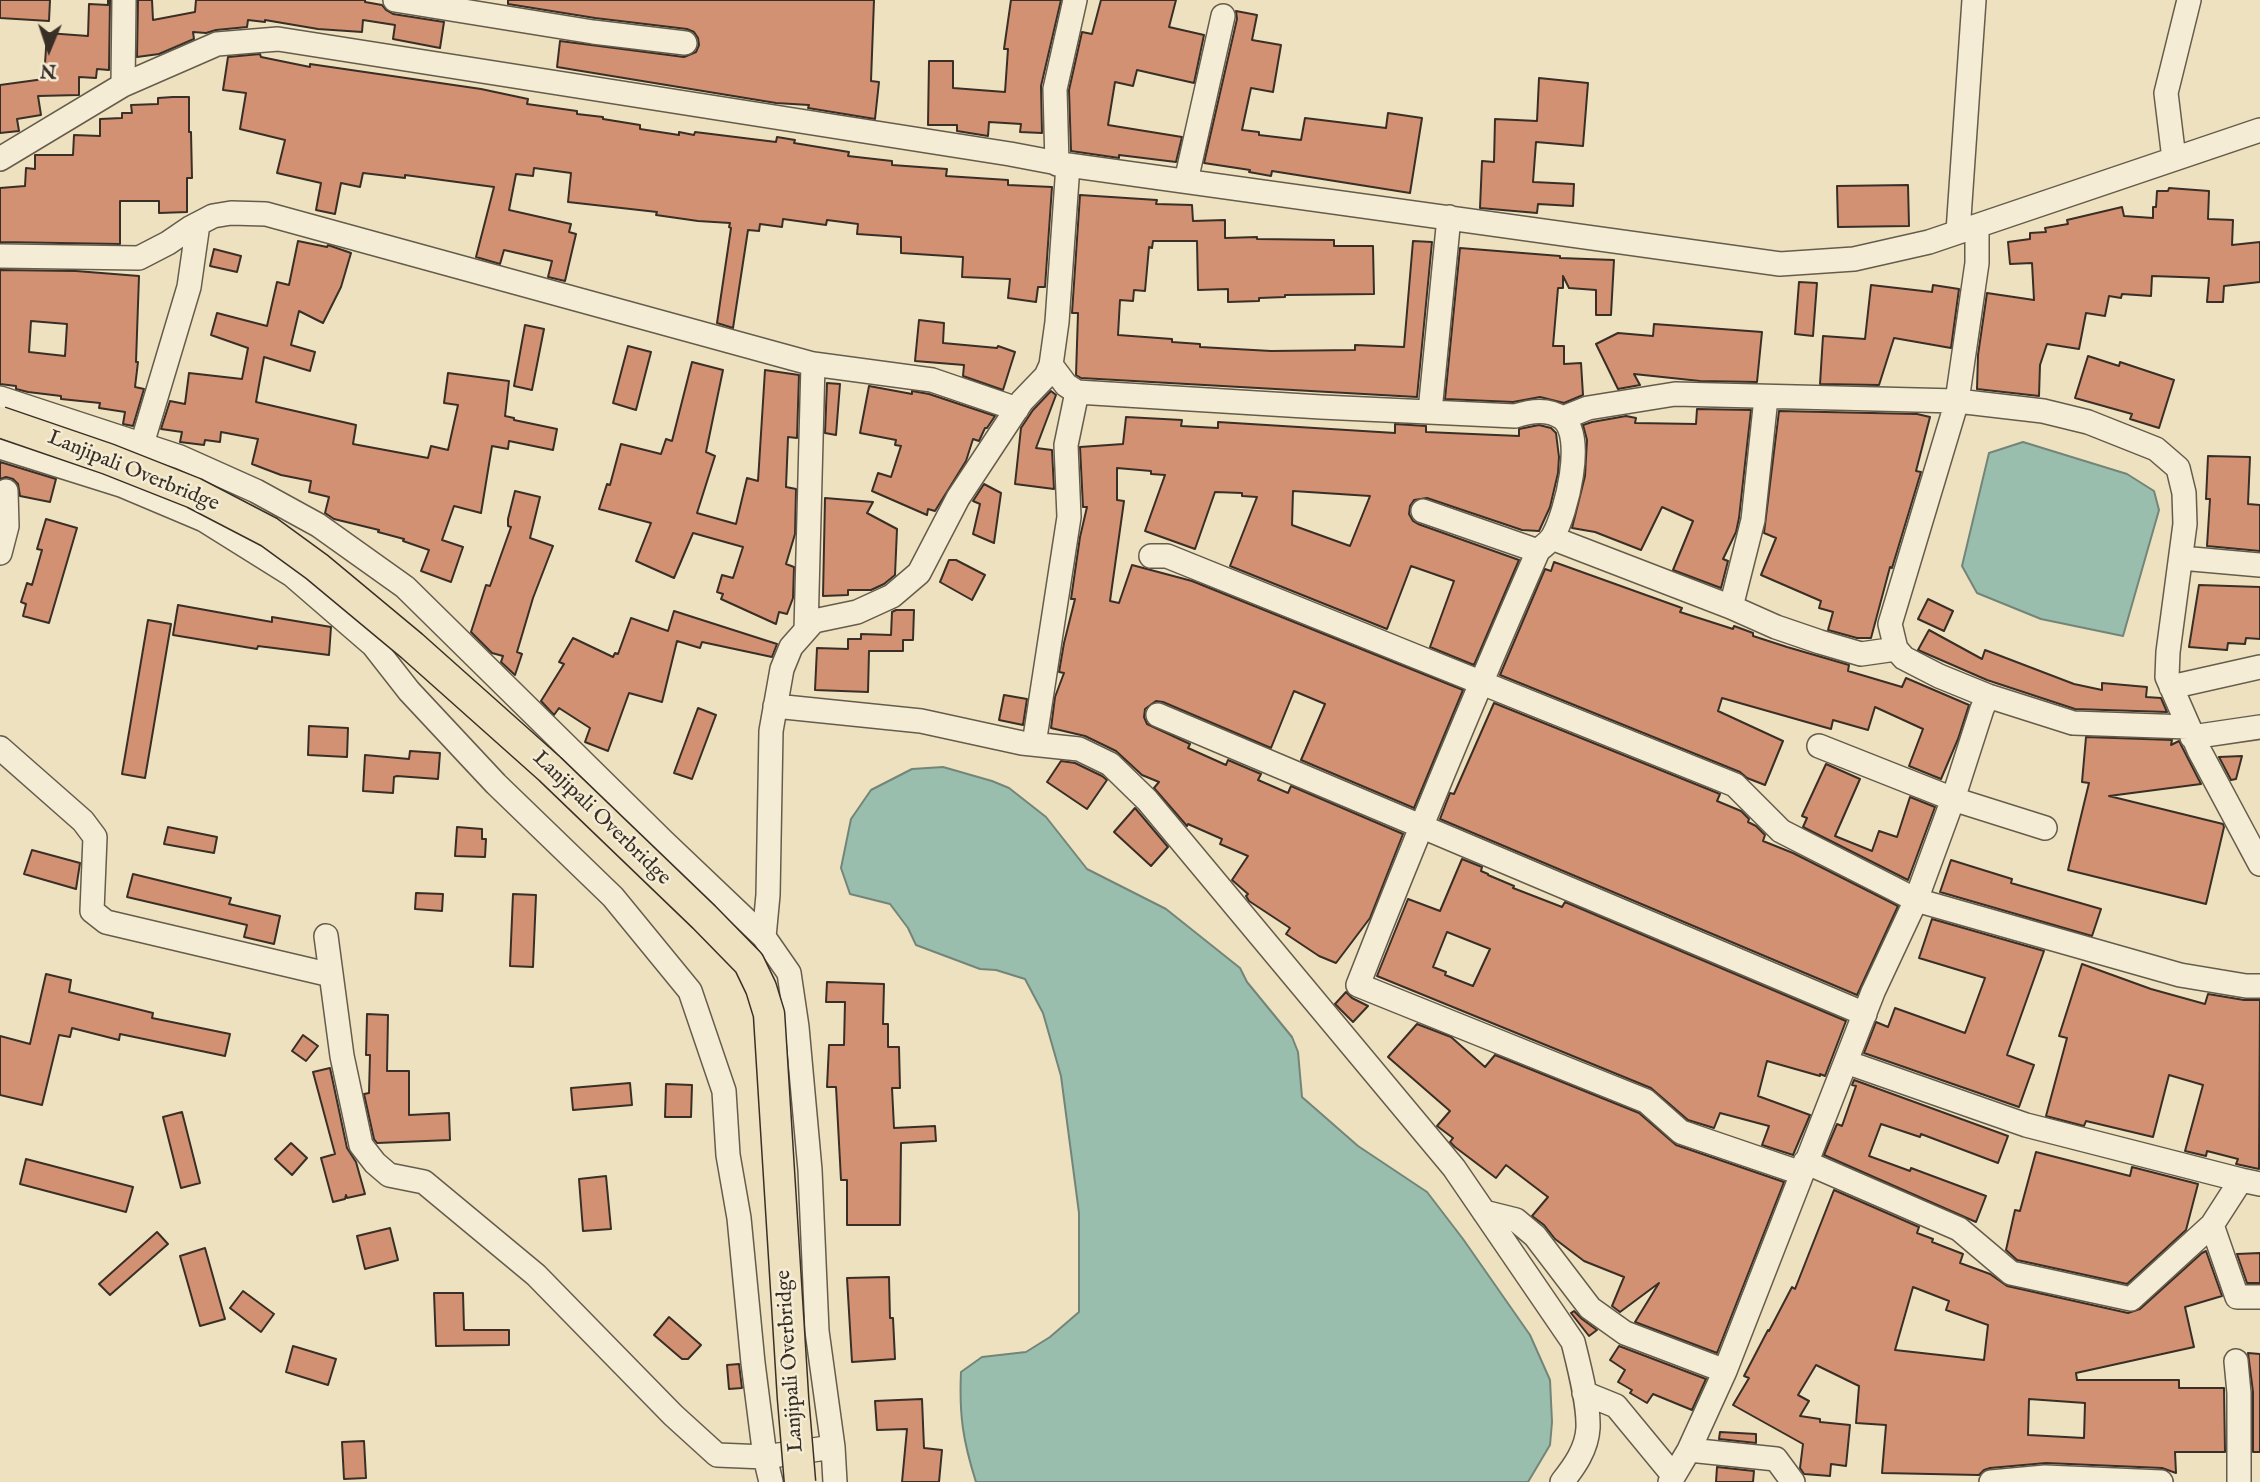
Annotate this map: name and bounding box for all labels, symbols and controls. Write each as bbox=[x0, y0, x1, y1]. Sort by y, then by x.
north arrow bbox=[14, 14, 84, 84]
text: N bbox=[40, 58, 57, 82]
street label: Lanjipali Overbridge bbox=[44, 426, 222, 518]
street label: Lanjipali Overbridge bbox=[527, 746, 675, 892]
street label: Lanjipali Overbridge bbox=[772, 1269, 810, 1453]

